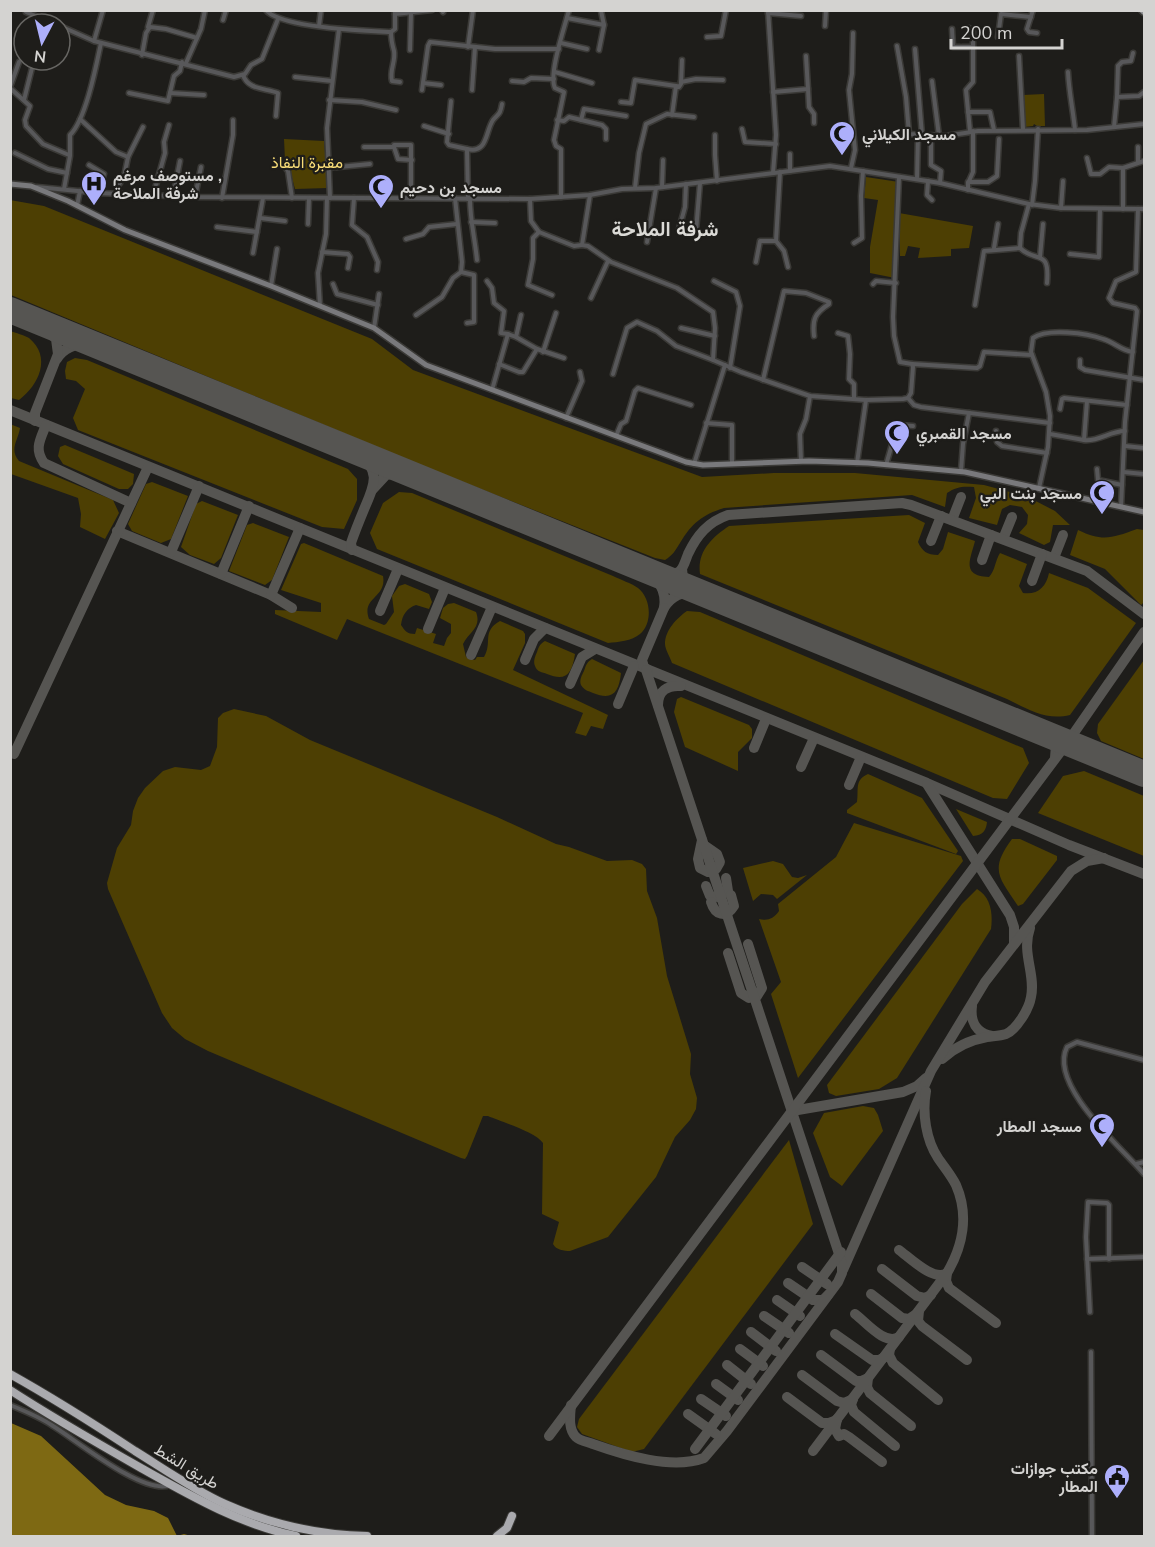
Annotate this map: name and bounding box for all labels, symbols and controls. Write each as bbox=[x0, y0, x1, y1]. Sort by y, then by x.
north arrow bbox=[12, 12, 72, 72]
scale bar bbox=[951, 12, 1062, 50]
text: 200 m bbox=[960, 21, 1012, 45]
text: N bbox=[33, 44, 48, 68]
mosque icon: مسجد الكيلاني bbox=[827, 119, 857, 157]
place label: مسجد الكيلاني bbox=[862, 124, 956, 148]
park label: مقبرة النفاذ bbox=[271, 152, 343, 174]
place label: مستوصف مرغم , شرفة الملاحة bbox=[113, 165, 222, 205]
hospital icon: مستوصف مرغم , شرفة الملاحة bbox=[79, 169, 109, 207]
mosque icon: مسجد بن دحيم bbox=[366, 172, 396, 210]
place label: مسجد بن دحيم bbox=[400, 177, 502, 199]
district label: شرفة الملاحة bbox=[611, 216, 719, 243]
mosque icon: مسجد القمبري bbox=[882, 418, 912, 456]
place label: مسجد القمبري bbox=[916, 423, 1012, 447]
mosque icon: مسجد بنت البي bbox=[1087, 478, 1117, 516]
place label: مسجد بنت البي bbox=[980, 483, 1082, 507]
mosque icon: مسجد المطار bbox=[1087, 1111, 1117, 1149]
place label: مسجد المطار bbox=[996, 1116, 1082, 1138]
street label: طريق الشط bbox=[150, 1439, 223, 1495]
place label: مكتب جوازات المطار bbox=[1011, 1458, 1098, 1498]
public building icon: مكتب جوازات المطار bbox=[1102, 1462, 1132, 1500]

